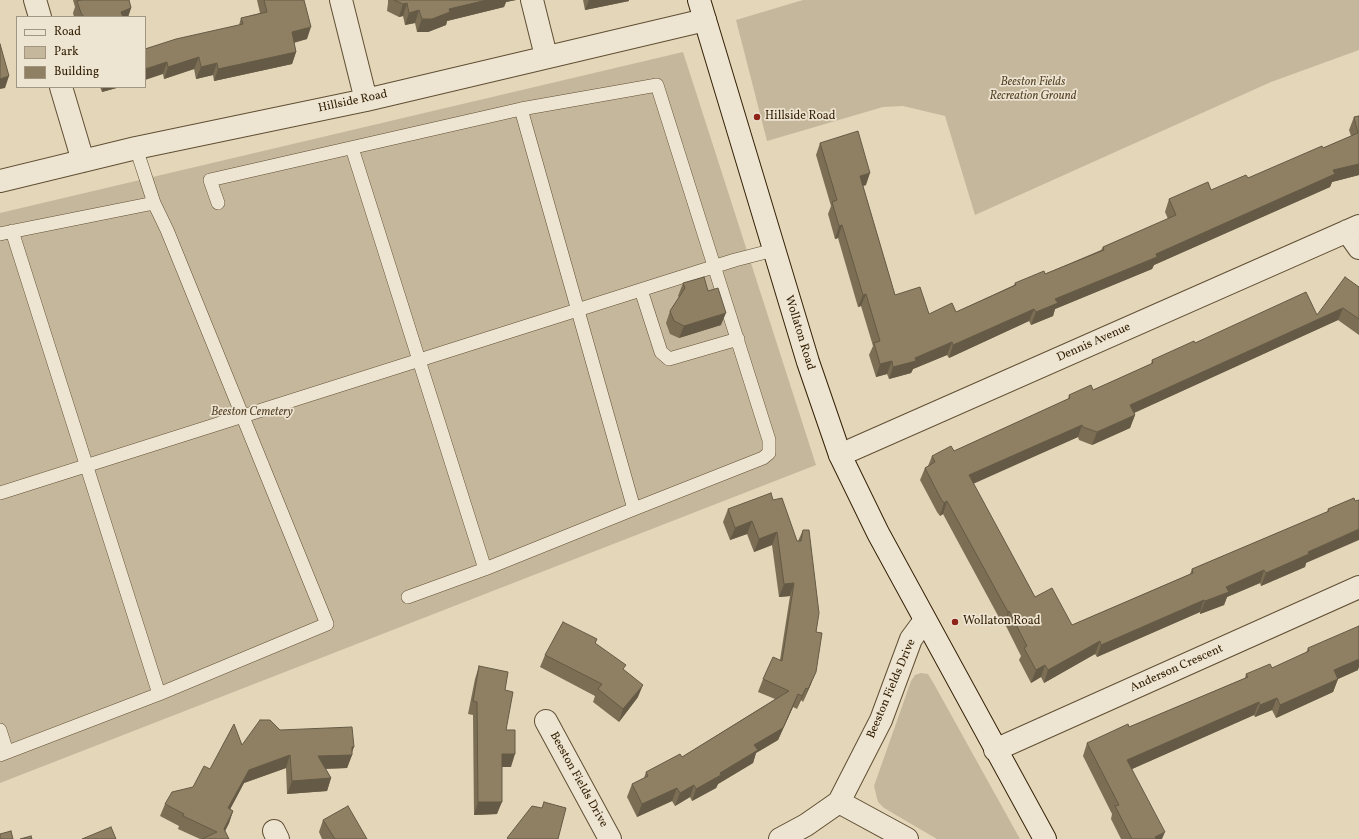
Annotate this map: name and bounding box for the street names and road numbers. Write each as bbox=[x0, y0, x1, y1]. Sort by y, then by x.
street label: Hillside Road bbox=[317, 88, 389, 116]
street label: Wollaton Road bbox=[781, 294, 817, 372]
street label: Dennis Avenue bbox=[1055, 320, 1133, 366]
street label: Beeston Fields Drive bbox=[864, 637, 920, 741]
street label: Anderson Crescent bbox=[1128, 642, 1226, 696]
street label: Beeston Fields Drive bbox=[546, 730, 610, 830]

